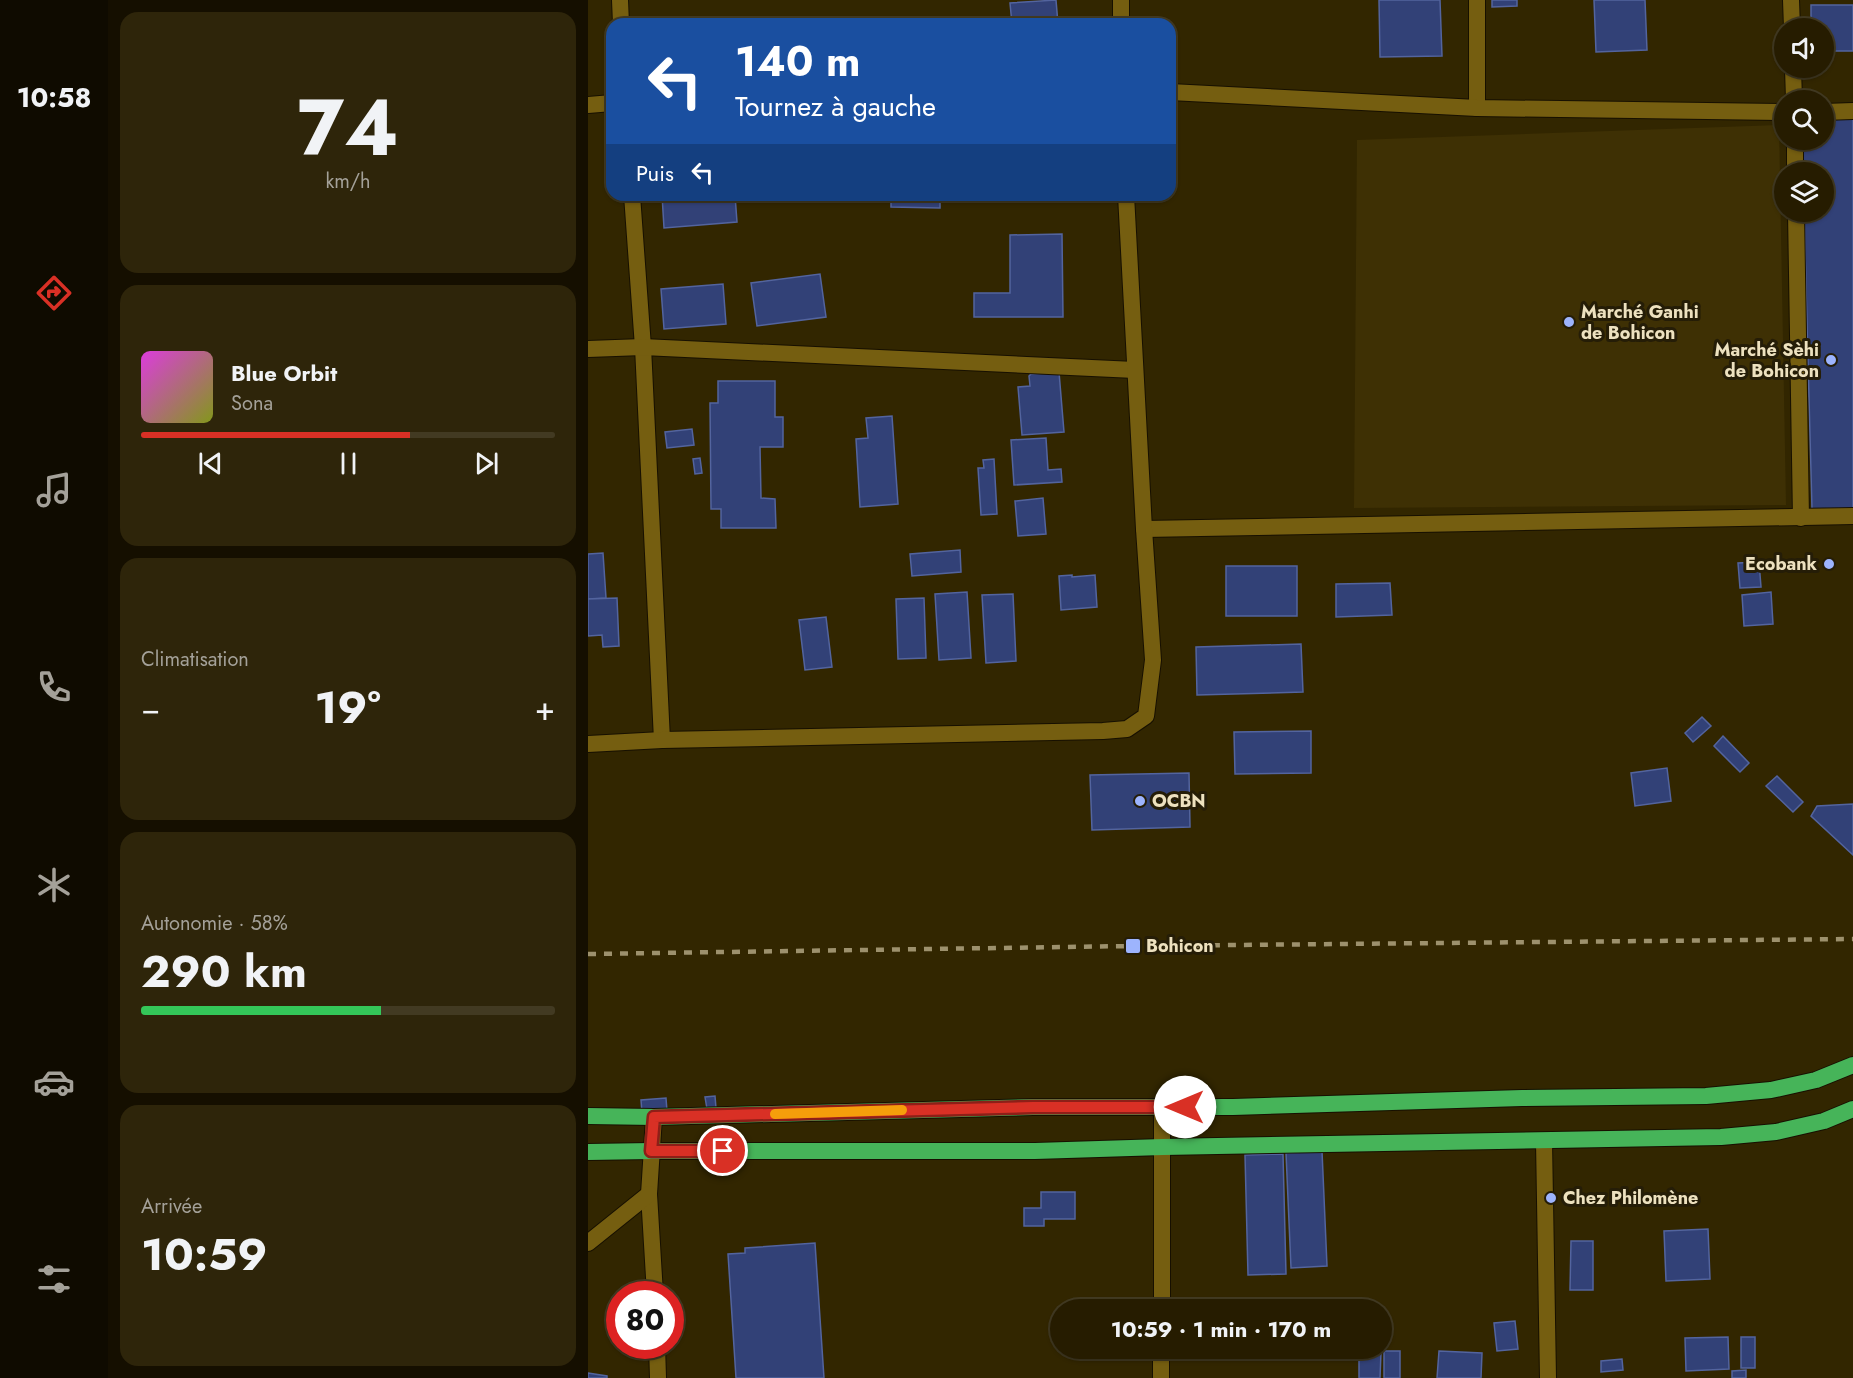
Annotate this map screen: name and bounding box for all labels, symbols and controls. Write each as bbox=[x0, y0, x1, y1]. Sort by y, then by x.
map controls bbox=[1774, 18, 1834, 222]
button: sound bbox=[1774, 18, 1834, 78]
text: 140 m bbox=[735, 31, 861, 92]
icon: left bbox=[636, 42, 714, 120]
text: 74 bbox=[297, 72, 399, 184]
text: 10:58 bbox=[17, 78, 91, 117]
text: Tournez à gauche bbox=[735, 87, 936, 126]
button: search bbox=[1774, 90, 1834, 150]
icon: left bbox=[686, 156, 719, 189]
text: Puis bbox=[636, 157, 674, 189]
button: layers bbox=[1774, 162, 1834, 222]
text: km/h bbox=[325, 167, 371, 196]
icon: directions bbox=[33, 272, 75, 314]
place label: Marché Ganhi de Bohicon bbox=[1581, 299, 1699, 346]
marker: Marché Ganhi de Bohicon bbox=[1562, 315, 1576, 329]
place label: Marché Sèhi de Bohicon bbox=[1715, 337, 1819, 384]
marker: Marché Sèhi de Bohicon bbox=[1824, 353, 1838, 367]
text: Blue Orbit bbox=[231, 357, 337, 389]
text: Sona bbox=[231, 389, 273, 418]
icon: previous bbox=[194, 447, 227, 480]
icon: pause bbox=[332, 447, 365, 480]
icon: next bbox=[470, 447, 503, 480]
icon: music bbox=[33, 469, 75, 511]
place label: Ecobank bbox=[1745, 551, 1818, 577]
marker: Ecobank bbox=[1822, 557, 1836, 571]
text: Climatisation bbox=[141, 645, 249, 674]
icon: phone bbox=[33, 666, 75, 708]
text: 19° bbox=[314, 675, 381, 740]
text: − bbox=[141, 685, 160, 732]
text: + bbox=[535, 685, 555, 732]
place label: OCBN bbox=[1152, 788, 1206, 814]
marker: OCBN bbox=[1133, 794, 1147, 808]
icon: climate bbox=[33, 864, 75, 906]
text: Autonomie · 58% bbox=[141, 909, 288, 938]
place label: Bohicon bbox=[1146, 933, 1214, 959]
marker: Bohicon bbox=[1124, 937, 1142, 955]
text: 290 km bbox=[141, 939, 307, 1004]
icon: car bbox=[33, 1061, 75, 1103]
position arrow bbox=[1153, 1075, 1217, 1139]
pin bbox=[697, 1125, 748, 1176]
icon: arrive bbox=[706, 1134, 739, 1167]
place label: Chez Philomène bbox=[1563, 1185, 1698, 1211]
marker: Chez Philomène bbox=[1544, 1191, 1558, 1205]
text: Arrivée bbox=[141, 1192, 202, 1221]
text: 10:59 bbox=[141, 1222, 267, 1287]
icon: filters bbox=[33, 1258, 75, 1300]
speed limit sign: 80 bbox=[606, 1281, 684, 1359]
text: 10:59 · 1 min · 170 m bbox=[1111, 1313, 1331, 1345]

